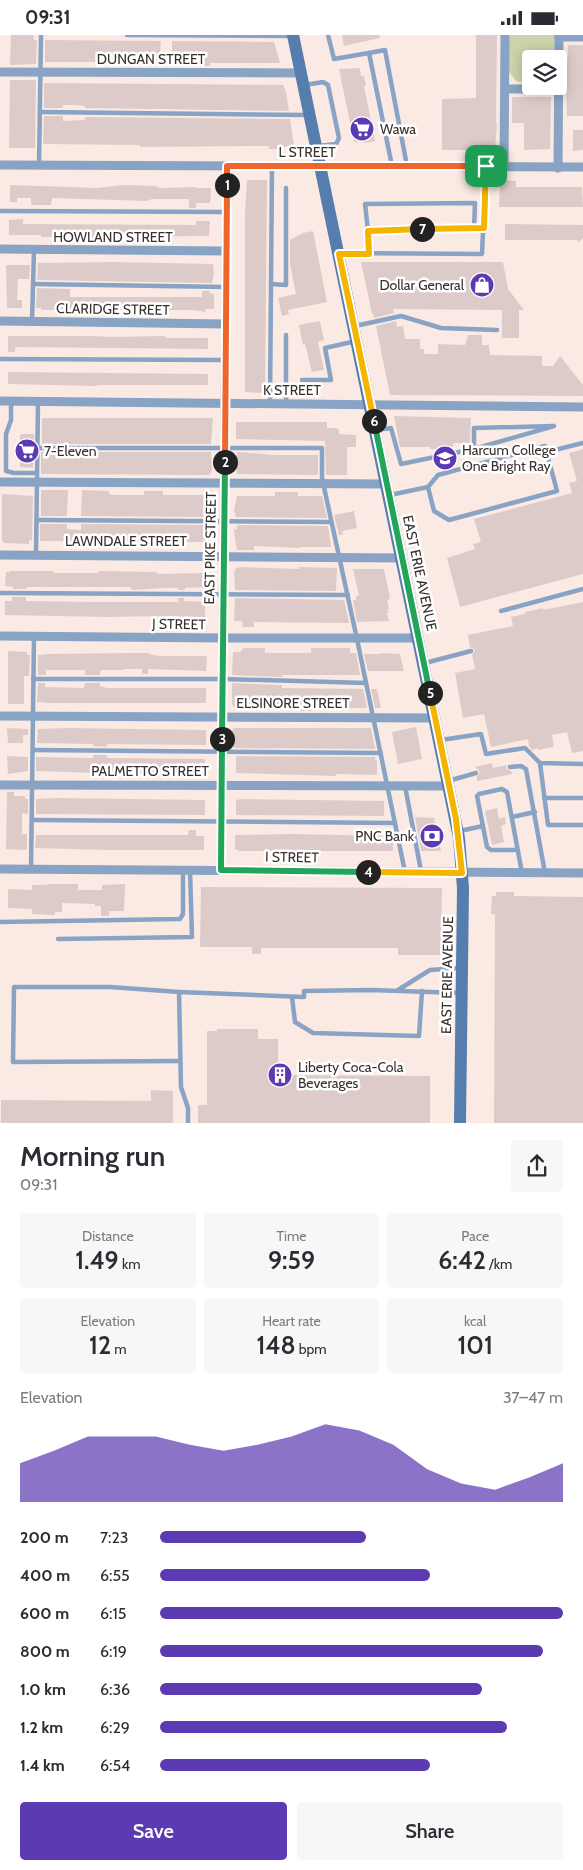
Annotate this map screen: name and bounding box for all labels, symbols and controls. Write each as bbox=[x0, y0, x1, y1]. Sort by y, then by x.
text: 09:31 bbox=[25, 6, 71, 29]
street label: DUNGAN STREET bbox=[97, 50, 206, 68]
map controls bbox=[522, 50, 567, 95]
button: layers bbox=[522, 50, 567, 95]
supermarket icon: Wawa bbox=[349, 116, 375, 142]
place label: Wawa bbox=[380, 120, 416, 138]
street label: L STREET bbox=[278, 143, 336, 161]
pin bbox=[465, 145, 507, 187]
icon: arrive bbox=[472, 152, 500, 180]
pin: 1 bbox=[214, 173, 240, 197]
text: 1 bbox=[225, 176, 230, 194]
pin: 7 bbox=[410, 217, 434, 241]
text: 7 bbox=[419, 220, 426, 238]
street label: HOWLAND STREET bbox=[53, 228, 173, 246]
shop icon: Dollar General bbox=[469, 272, 495, 298]
place label: Dollar General bbox=[379, 276, 465, 294]
street label: CLARIDGE STREET bbox=[56, 299, 171, 319]
street label: K STREET bbox=[263, 381, 322, 399]
pin: 6 bbox=[362, 409, 386, 433]
text: 6 bbox=[371, 412, 378, 430]
supermarket icon: 7-Eleven bbox=[14, 438, 40, 464]
place label: Harcum College One Bright Ray bbox=[462, 441, 556, 475]
place label: 7-Eleven bbox=[44, 442, 97, 460]
school or university icon: Harcum College One Bright Ray bbox=[432, 445, 458, 471]
pin: 2 bbox=[212, 449, 238, 475]
text: 2 bbox=[222, 453, 229, 471]
street label: EAST PIKE STREET bbox=[200, 491, 220, 604]
street label: EAST ERIE AVENUE bbox=[399, 514, 441, 633]
street label: LAWNDALE STREET bbox=[65, 532, 187, 550]
street label: J STREET bbox=[151, 615, 207, 633]
pin: 5 bbox=[418, 681, 442, 705]
text: 5 bbox=[427, 684, 434, 702]
street label: ELSINORE STREET bbox=[236, 694, 350, 712]
pin: 3 bbox=[210, 727, 234, 751]
text: 3 bbox=[219, 730, 226, 748]
street label: PALMETTO STREET bbox=[91, 762, 209, 780]
bank icon: PNC Bank bbox=[419, 823, 445, 849]
place label: PNC Bank bbox=[355, 827, 415, 845]
street label: I STREET bbox=[265, 848, 320, 866]
pin: 4 bbox=[356, 859, 380, 885]
text: 4 bbox=[364, 863, 373, 881]
street label: EAST ERIE AVENUE bbox=[437, 916, 457, 1034]
place label: Liberty Coca-Cola Beverages bbox=[298, 1058, 404, 1092]
building icon: Liberty Coca-Cola Beverages bbox=[267, 1062, 293, 1088]
text: Morning run bbox=[20, 1139, 165, 1173]
button: share bbox=[511, 1140, 563, 1192]
text: 09:31 bbox=[20, 1175, 57, 1194]
text: Distance bbox=[82, 1227, 134, 1245]
text: Time bbox=[277, 1227, 306, 1245]
text: Pace bbox=[461, 1227, 489, 1245]
text: 1.49 bbox=[75, 1245, 119, 1275]
text: 9:59 bbox=[268, 1245, 315, 1275]
text: 6:42 bbox=[438, 1245, 486, 1275]
text: km bbox=[119, 1255, 140, 1273]
text: /km bbox=[486, 1255, 512, 1273]
text: Elevation bbox=[80, 1312, 135, 1330]
text: Heart rate bbox=[262, 1312, 321, 1330]
text: kcal bbox=[464, 1312, 486, 1330]
text: 12 bbox=[89, 1330, 111, 1360]
text: 148 bbox=[256, 1330, 296, 1360]
text: 101 bbox=[458, 1330, 493, 1360]
text: m bbox=[111, 1340, 127, 1358]
text: bpm bbox=[296, 1340, 327, 1358]
text: Elevation bbox=[20, 1388, 83, 1407]
text: 37–47 m bbox=[503, 1388, 563, 1407]
text: 200 m bbox=[20, 1528, 69, 1547]
text: 7:23 bbox=[100, 1528, 128, 1547]
text: 400 m bbox=[20, 1566, 70, 1585]
text: 6:55 bbox=[100, 1566, 130, 1585]
text: 600 m bbox=[20, 1604, 69, 1623]
text: 6:15 bbox=[100, 1604, 126, 1623]
text: 800 m bbox=[20, 1642, 70, 1661]
text: 6:19 bbox=[100, 1642, 127, 1661]
text: 1.0 km bbox=[20, 1680, 66, 1699]
text: 6:36 bbox=[100, 1680, 130, 1699]
text: 1.2 km bbox=[20, 1718, 63, 1737]
text: 6:29 bbox=[100, 1718, 130, 1737]
text: 1.4 km bbox=[20, 1756, 65, 1775]
text: 6:54 bbox=[100, 1756, 130, 1775]
button: Save bbox=[20, 1802, 287, 1860]
button: Share bbox=[297, 1802, 563, 1860]

